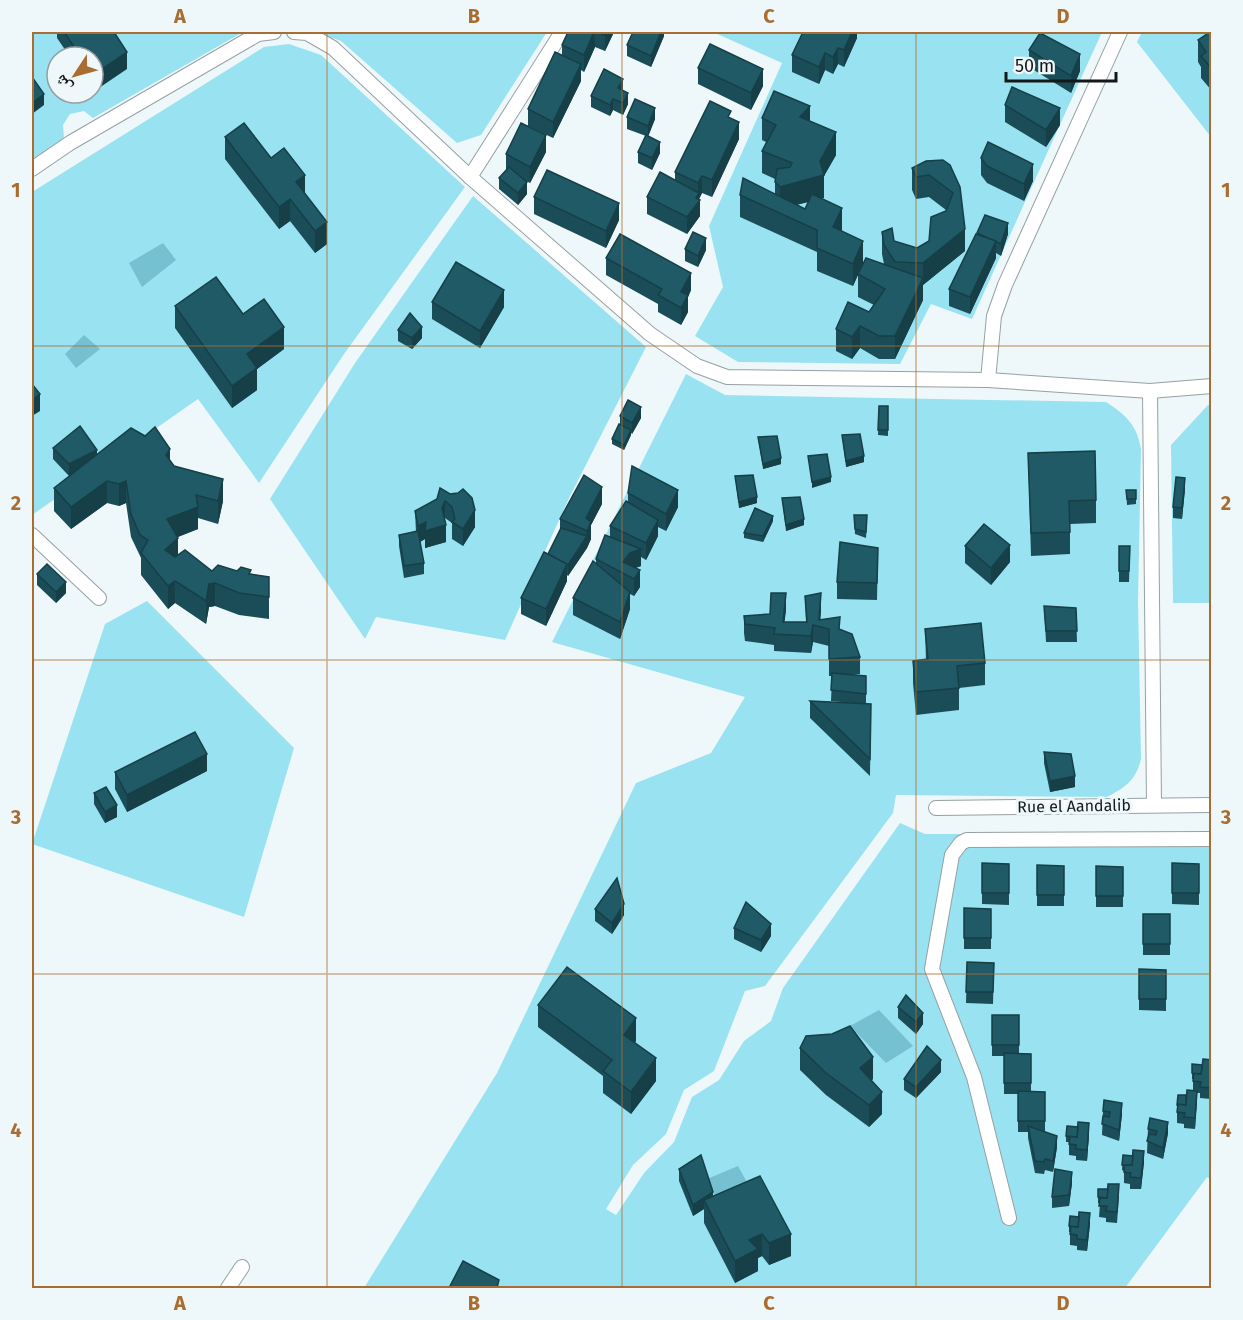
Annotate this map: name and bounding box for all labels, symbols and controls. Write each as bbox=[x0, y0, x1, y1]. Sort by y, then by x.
text: A bbox=[173, 4, 187, 28]
text: B bbox=[468, 4, 480, 28]
text: C bbox=[763, 4, 775, 28]
text: D bbox=[1056, 4, 1070, 28]
north arrow bbox=[45, 45, 105, 105]
scale bar bbox=[1006, 45, 1116, 83]
text: 50 m bbox=[1015, 55, 1054, 77]
text: ش bbox=[51, 71, 76, 96]
text: 1 bbox=[11, 178, 21, 202]
text: 1 bbox=[1221, 178, 1231, 202]
text: 2 bbox=[11, 491, 21, 515]
text: 2 bbox=[1221, 491, 1231, 515]
street label: Rue el Aandalib bbox=[1017, 796, 1131, 816]
text: 3 bbox=[10, 805, 21, 829]
text: 3 bbox=[1220, 805, 1231, 829]
text: 4 bbox=[10, 1118, 22, 1142]
text: 4 bbox=[1220, 1118, 1232, 1142]
text: A bbox=[173, 1291, 187, 1315]
text: B bbox=[468, 1291, 480, 1315]
text: C bbox=[763, 1291, 775, 1315]
text: D bbox=[1056, 1291, 1070, 1315]

